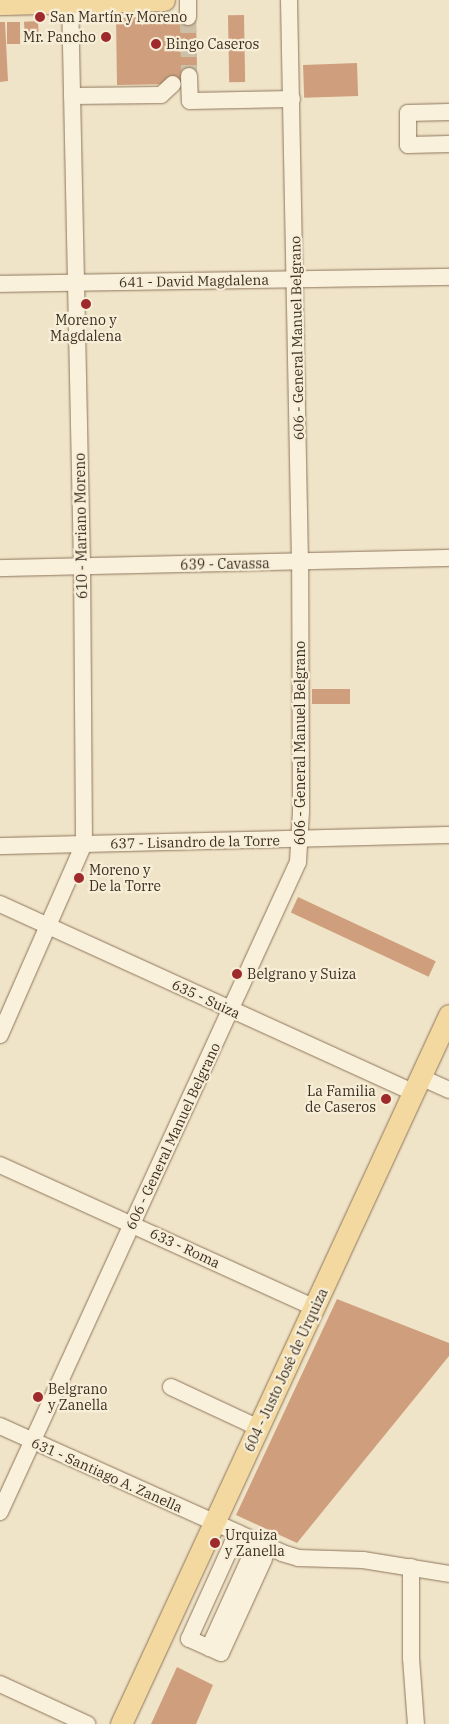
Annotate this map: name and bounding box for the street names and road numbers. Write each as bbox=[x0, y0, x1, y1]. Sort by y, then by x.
street label: 606 - General Manuel Belgrano bbox=[287, 236, 307, 440]
street label: 641 - David Magdalena bbox=[119, 271, 269, 291]
street label: 610 - Mariano Moreno bbox=[71, 453, 91, 599]
street label: 639 - Cavassa bbox=[180, 555, 270, 573]
street label: 606 - General Manuel Belgrano bbox=[292, 641, 308, 845]
street label: 637 - Lisandro de la Torre bbox=[110, 832, 280, 852]
street label: 635 - Suiza bbox=[169, 976, 243, 1022]
street label: 606 - General Manuel Belgrano bbox=[122, 1040, 224, 1232]
street label: 633 - Roma bbox=[147, 1224, 223, 1272]
street label: 604 - Justo José de Urquiza bbox=[241, 1285, 331, 1455]
street label: 631 - Santiago A. Zanella bbox=[29, 1434, 185, 1516]

